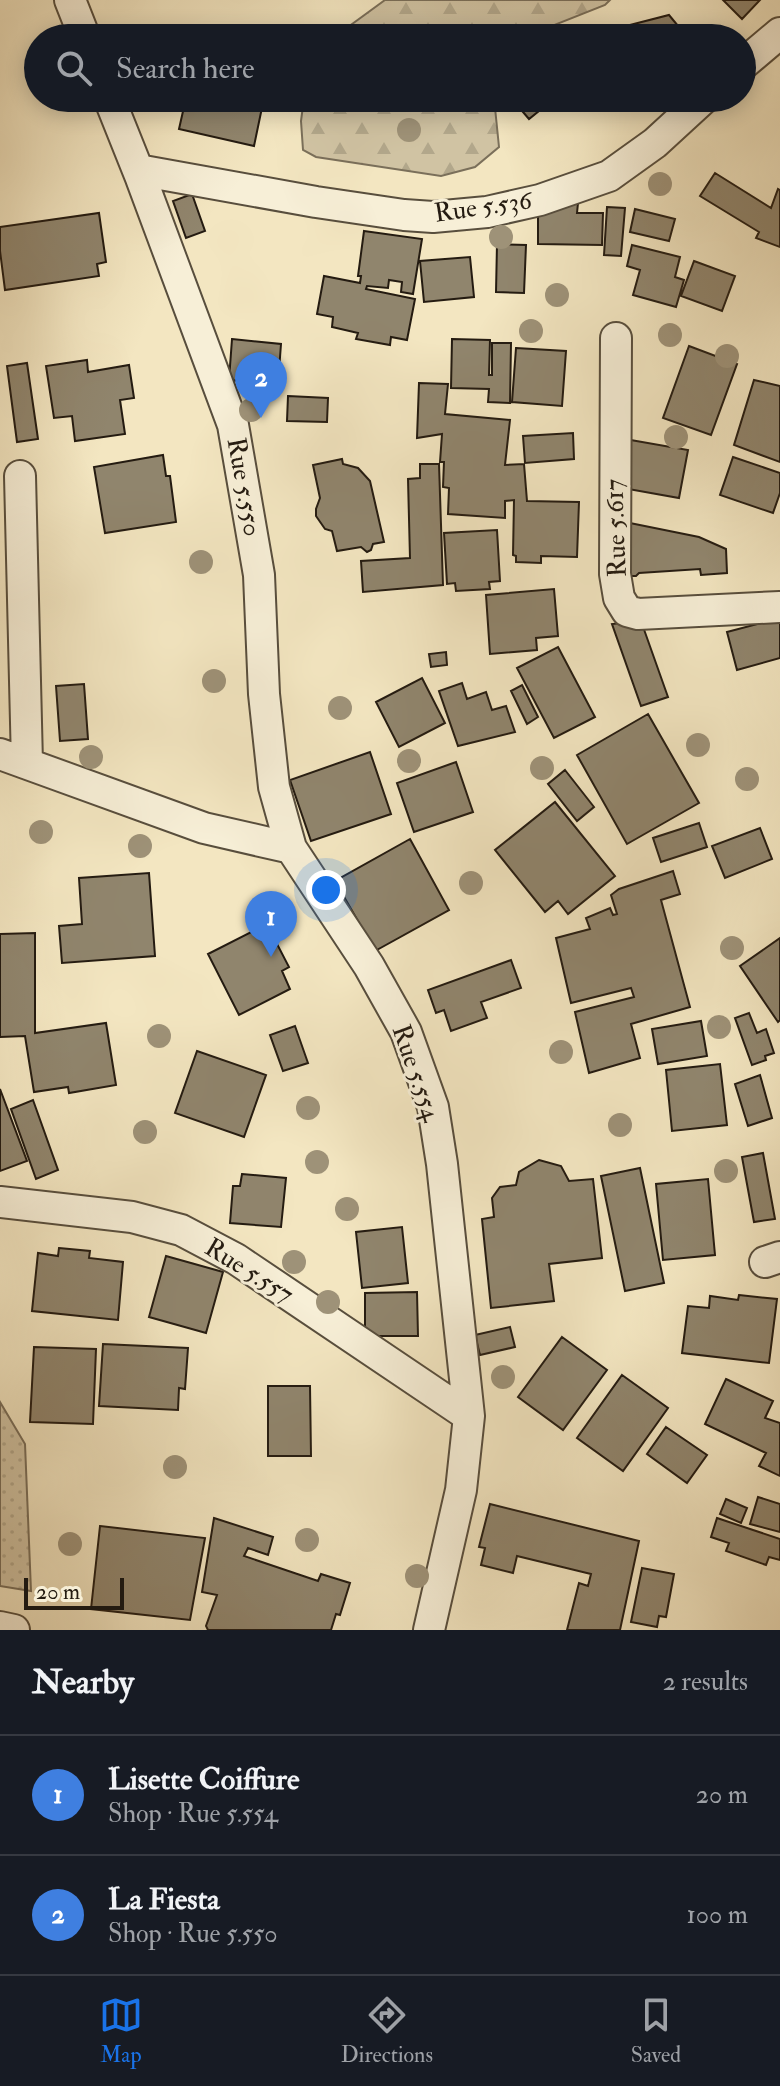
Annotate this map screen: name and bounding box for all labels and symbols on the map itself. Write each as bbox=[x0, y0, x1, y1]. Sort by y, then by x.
street label: Rue 5.536 bbox=[432, 184, 536, 230]
pin: 2 bbox=[235, 352, 287, 418]
street label: Rue 5.550 bbox=[220, 435, 268, 539]
street label: Rue 5.617 bbox=[598, 478, 634, 578]
your location bbox=[306, 870, 346, 910]
pin: 1 bbox=[245, 891, 297, 957]
street label: Rue 5.554 bbox=[385, 1021, 448, 1126]
street label: Rue 5.557 bbox=[199, 1231, 299, 1311]
scale bar bbox=[24, 1574, 124, 1610]

